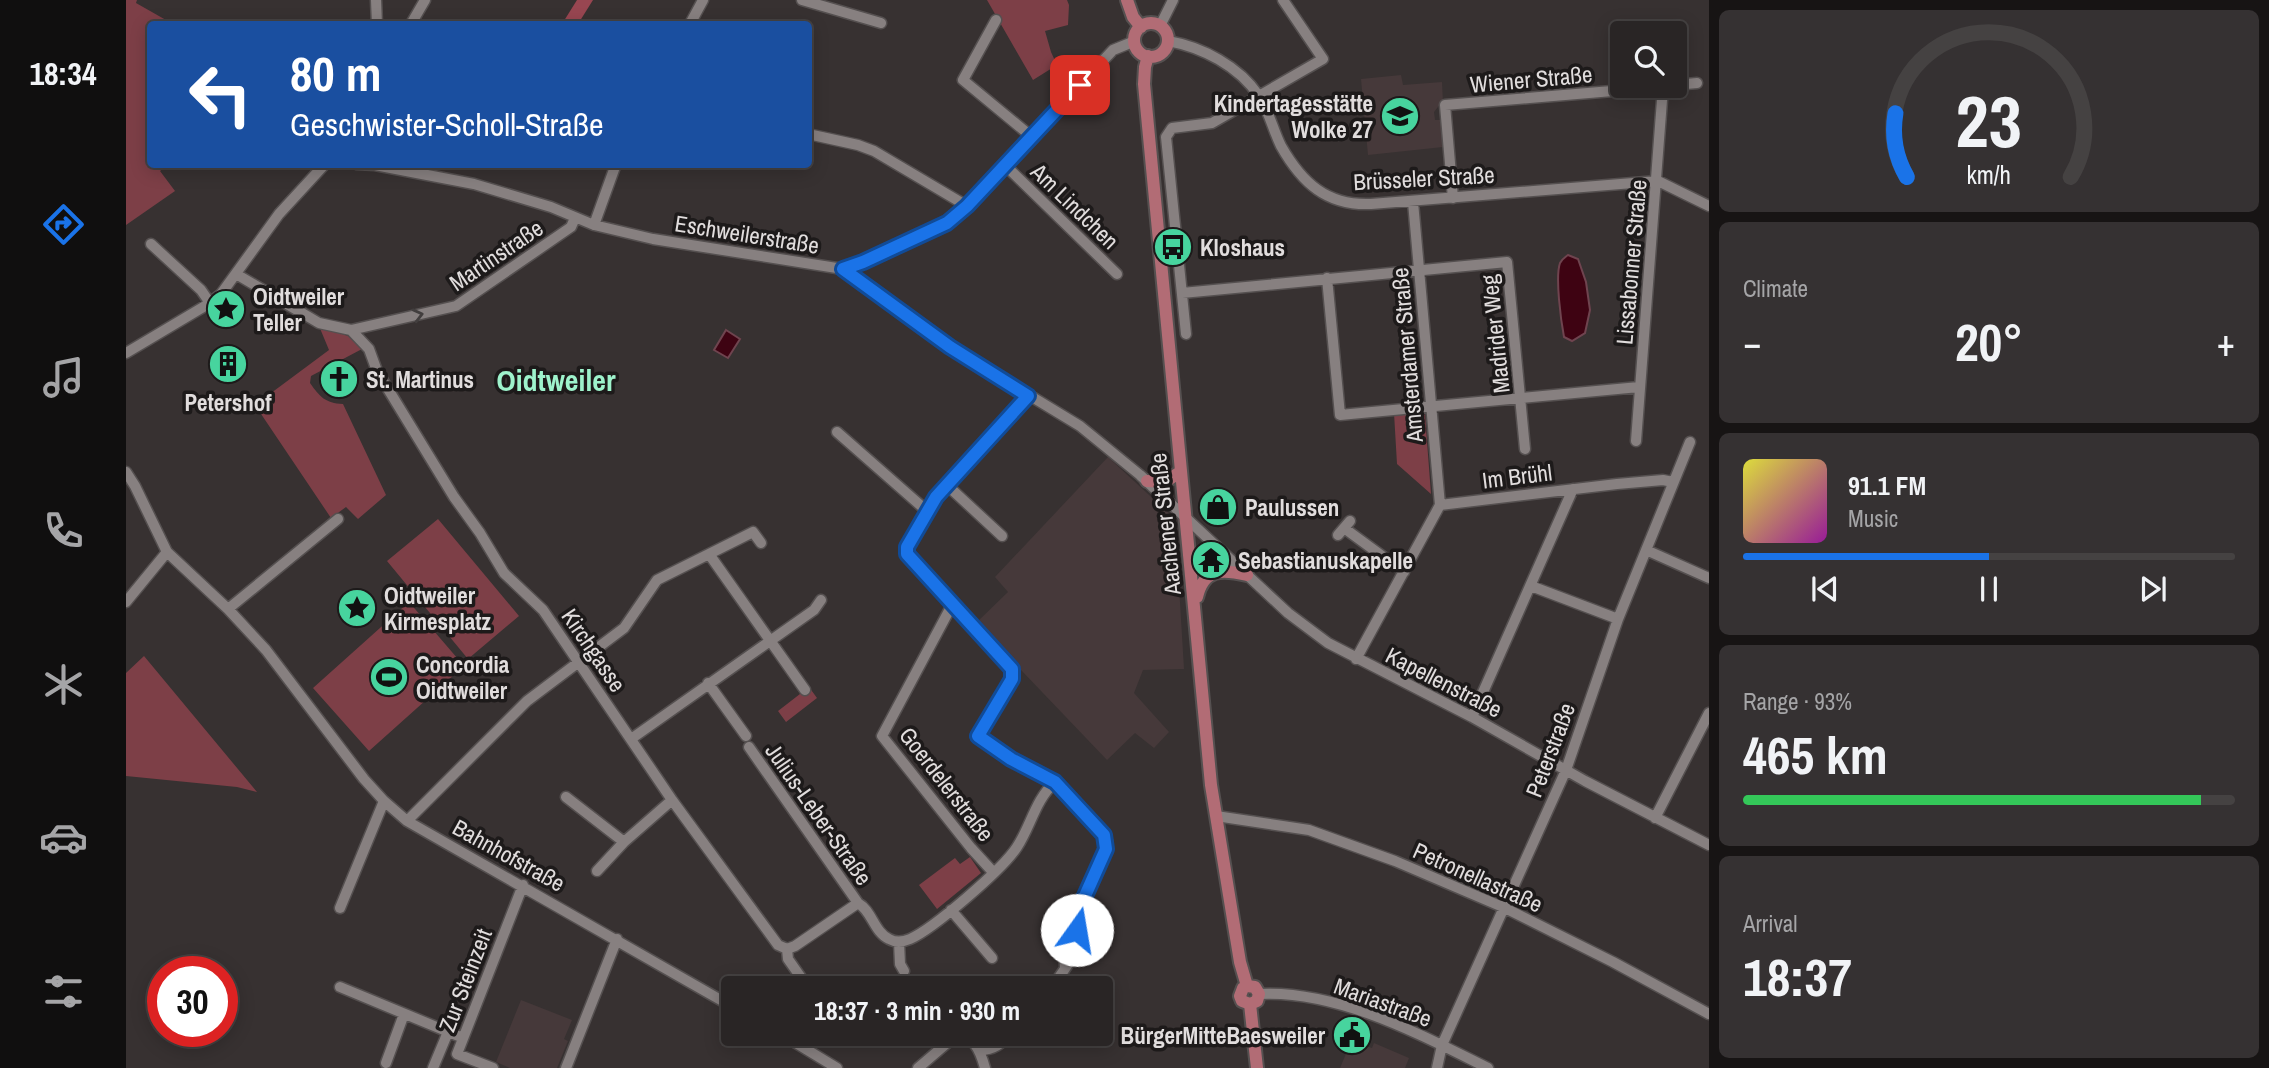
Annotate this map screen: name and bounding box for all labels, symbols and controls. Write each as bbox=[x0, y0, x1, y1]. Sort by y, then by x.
map controls bbox=[1610, 21, 1687, 98]
button: search bbox=[1610, 21, 1687, 98]
text: 80 m bbox=[290, 40, 382, 106]
icon: left bbox=[175, 49, 266, 140]
text: 18:34 bbox=[29, 52, 97, 95]
pin bbox=[1050, 55, 1110, 115]
street label: Wiener Straße bbox=[1469, 58, 1593, 100]
icon: arrive bbox=[1061, 66, 1099, 104]
text: 23 bbox=[1956, 72, 2022, 170]
place label: Kindertagesstätte Wolke 27 bbox=[1214, 88, 1373, 145]
school or university icon: Kindertagesstätte Wolke 27 bbox=[1379, 95, 1421, 137]
text: Geschwister-Scholl-Straße bbox=[290, 103, 604, 146]
street label: Am Lindchen bbox=[1024, 156, 1126, 256]
text: km/h bbox=[1967, 158, 2011, 192]
street label: Brüsseler Straße bbox=[1353, 159, 1495, 197]
street label: Lissabonner Straße bbox=[1608, 178, 1654, 346]
icon: directions bbox=[39, 200, 88, 249]
street label: Eschweilerstraße bbox=[673, 207, 821, 261]
street label: Martinstraße bbox=[443, 212, 549, 298]
bus stop icon: Kloshaus bbox=[1152, 226, 1194, 268]
place label: Kloshaus bbox=[1200, 232, 1285, 263]
street label: Amsterdamer Straße bbox=[1384, 266, 1430, 445]
street label: Madrider Weg bbox=[1473, 273, 1517, 395]
text: Climate bbox=[1743, 273, 1808, 304]
place label: Oidtweiler Teller bbox=[253, 281, 345, 338]
place icon: Oidtweiler Teller bbox=[205, 288, 247, 330]
text: 20° bbox=[1955, 307, 2023, 377]
one-way arrow bbox=[412, 309, 424, 323]
text: − bbox=[1743, 317, 1761, 368]
text: + bbox=[2217, 317, 2235, 368]
building icon: Petershof bbox=[207, 343, 249, 385]
icon: music bbox=[39, 353, 88, 402]
church icon: St. Martinus bbox=[318, 358, 360, 400]
district label: Oidtweiler bbox=[497, 360, 616, 400]
place label: St. Martinus bbox=[366, 364, 474, 395]
place label: Petershof bbox=[185, 387, 272, 418]
street label: Aachener Straße bbox=[1142, 451, 1188, 598]
street label: Im Brühl bbox=[1480, 456, 1554, 496]
text: 91.1 FM bbox=[1848, 468, 1926, 503]
shop icon: Paulussen bbox=[1197, 486, 1239, 528]
place label: Paulussen bbox=[1245, 492, 1339, 523]
text: Music bbox=[1848, 503, 1898, 534]
icon: phone bbox=[39, 506, 88, 555]
temple icon: Sebastianuskapelle bbox=[1190, 539, 1232, 581]
place label: Sebastianuskapelle bbox=[1238, 545, 1413, 576]
icon: previous bbox=[1806, 570, 1844, 608]
icon: pause bbox=[1970, 570, 2008, 608]
icon: next bbox=[2134, 570, 2172, 608]
place label: Oidtweiler Kirmesplatz bbox=[384, 580, 491, 637]
place icon: Oidtweiler Kirmesplatz bbox=[336, 587, 378, 629]
street label: Kirchgasse bbox=[555, 602, 633, 698]
street label: Kapellenstraße bbox=[1380, 639, 1508, 725]
place label: Concordia Oidtweiler bbox=[416, 649, 510, 706]
sports icon: Concordia Oidtweiler bbox=[368, 656, 410, 698]
icon: climate bbox=[39, 660, 88, 709]
text: Range · 93% bbox=[1743, 686, 1852, 717]
street label: Peterstraße bbox=[1518, 698, 1582, 802]
street label: Goerdelerstraße bbox=[893, 720, 1001, 848]
text: 465 km bbox=[1743, 720, 1888, 790]
street label: Julius-Leber-Straße bbox=[759, 737, 879, 891]
street label: Bahnhofstraße bbox=[447, 811, 571, 899]
icon: car bbox=[39, 813, 88, 862]
street label: Petronellastraße bbox=[1408, 835, 1548, 919]
position arrow bbox=[1040, 893, 1114, 967]
text: Arrival bbox=[1743, 908, 1798, 939]
street label: Zur Steinzeit bbox=[431, 924, 499, 1036]
text: 18:37 bbox=[1743, 942, 1852, 1012]
speed limit sign: 30 bbox=[147, 956, 238, 1047]
icon: filters bbox=[39, 967, 88, 1016]
street label: Mariastraße bbox=[1330, 970, 1436, 1034]
text: 18:37 · 3 min · 930 m bbox=[814, 993, 1020, 1028]
public building icon: BürgerMitteBaesweiler bbox=[1331, 1014, 1373, 1056]
place label: BürgerMitteBaesweiler bbox=[1121, 1020, 1326, 1051]

